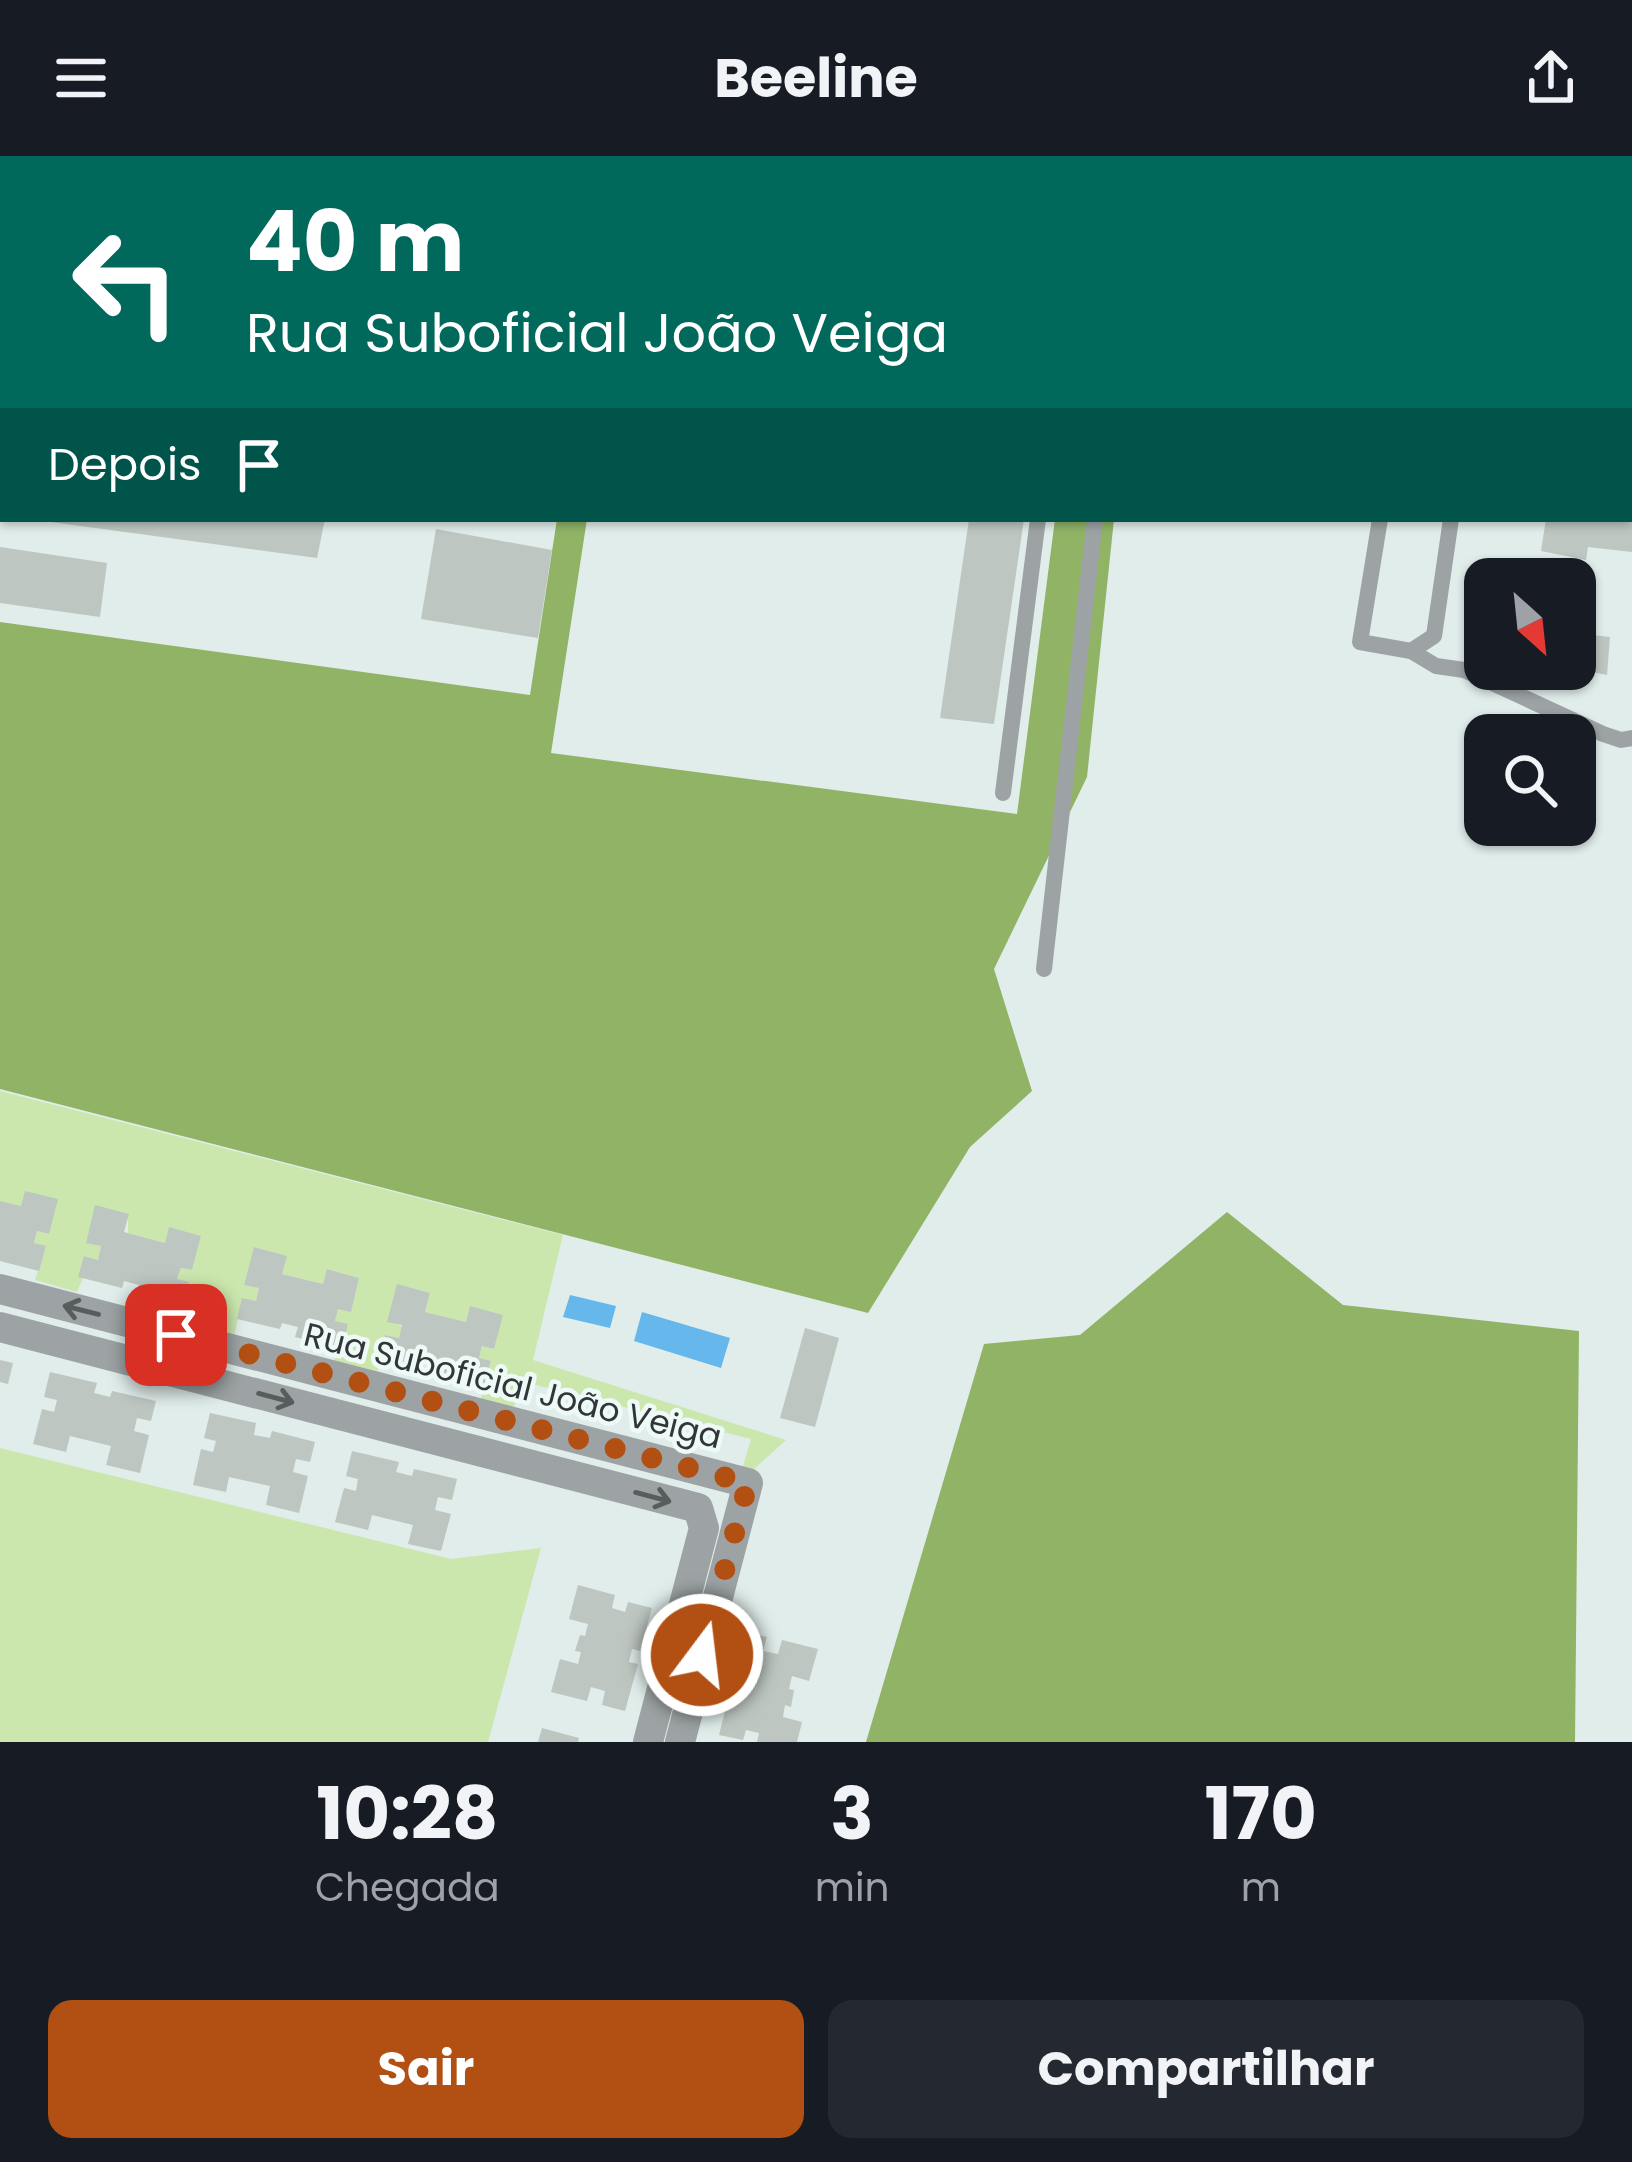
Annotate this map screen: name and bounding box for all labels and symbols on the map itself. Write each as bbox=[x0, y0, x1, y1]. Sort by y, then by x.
north arrow bbox=[1464, 558, 1596, 690]
pin bbox=[125, 1284, 227, 1386]
one-way arrow bbox=[63, 1298, 101, 1320]
street label: Rua Suboficial João Veiga bbox=[299, 1311, 727, 1460]
one-way arrow bbox=[256, 1389, 294, 1411]
one-way arrow bbox=[634, 1487, 672, 1509]
position arrow bbox=[639, 1592, 765, 1718]

